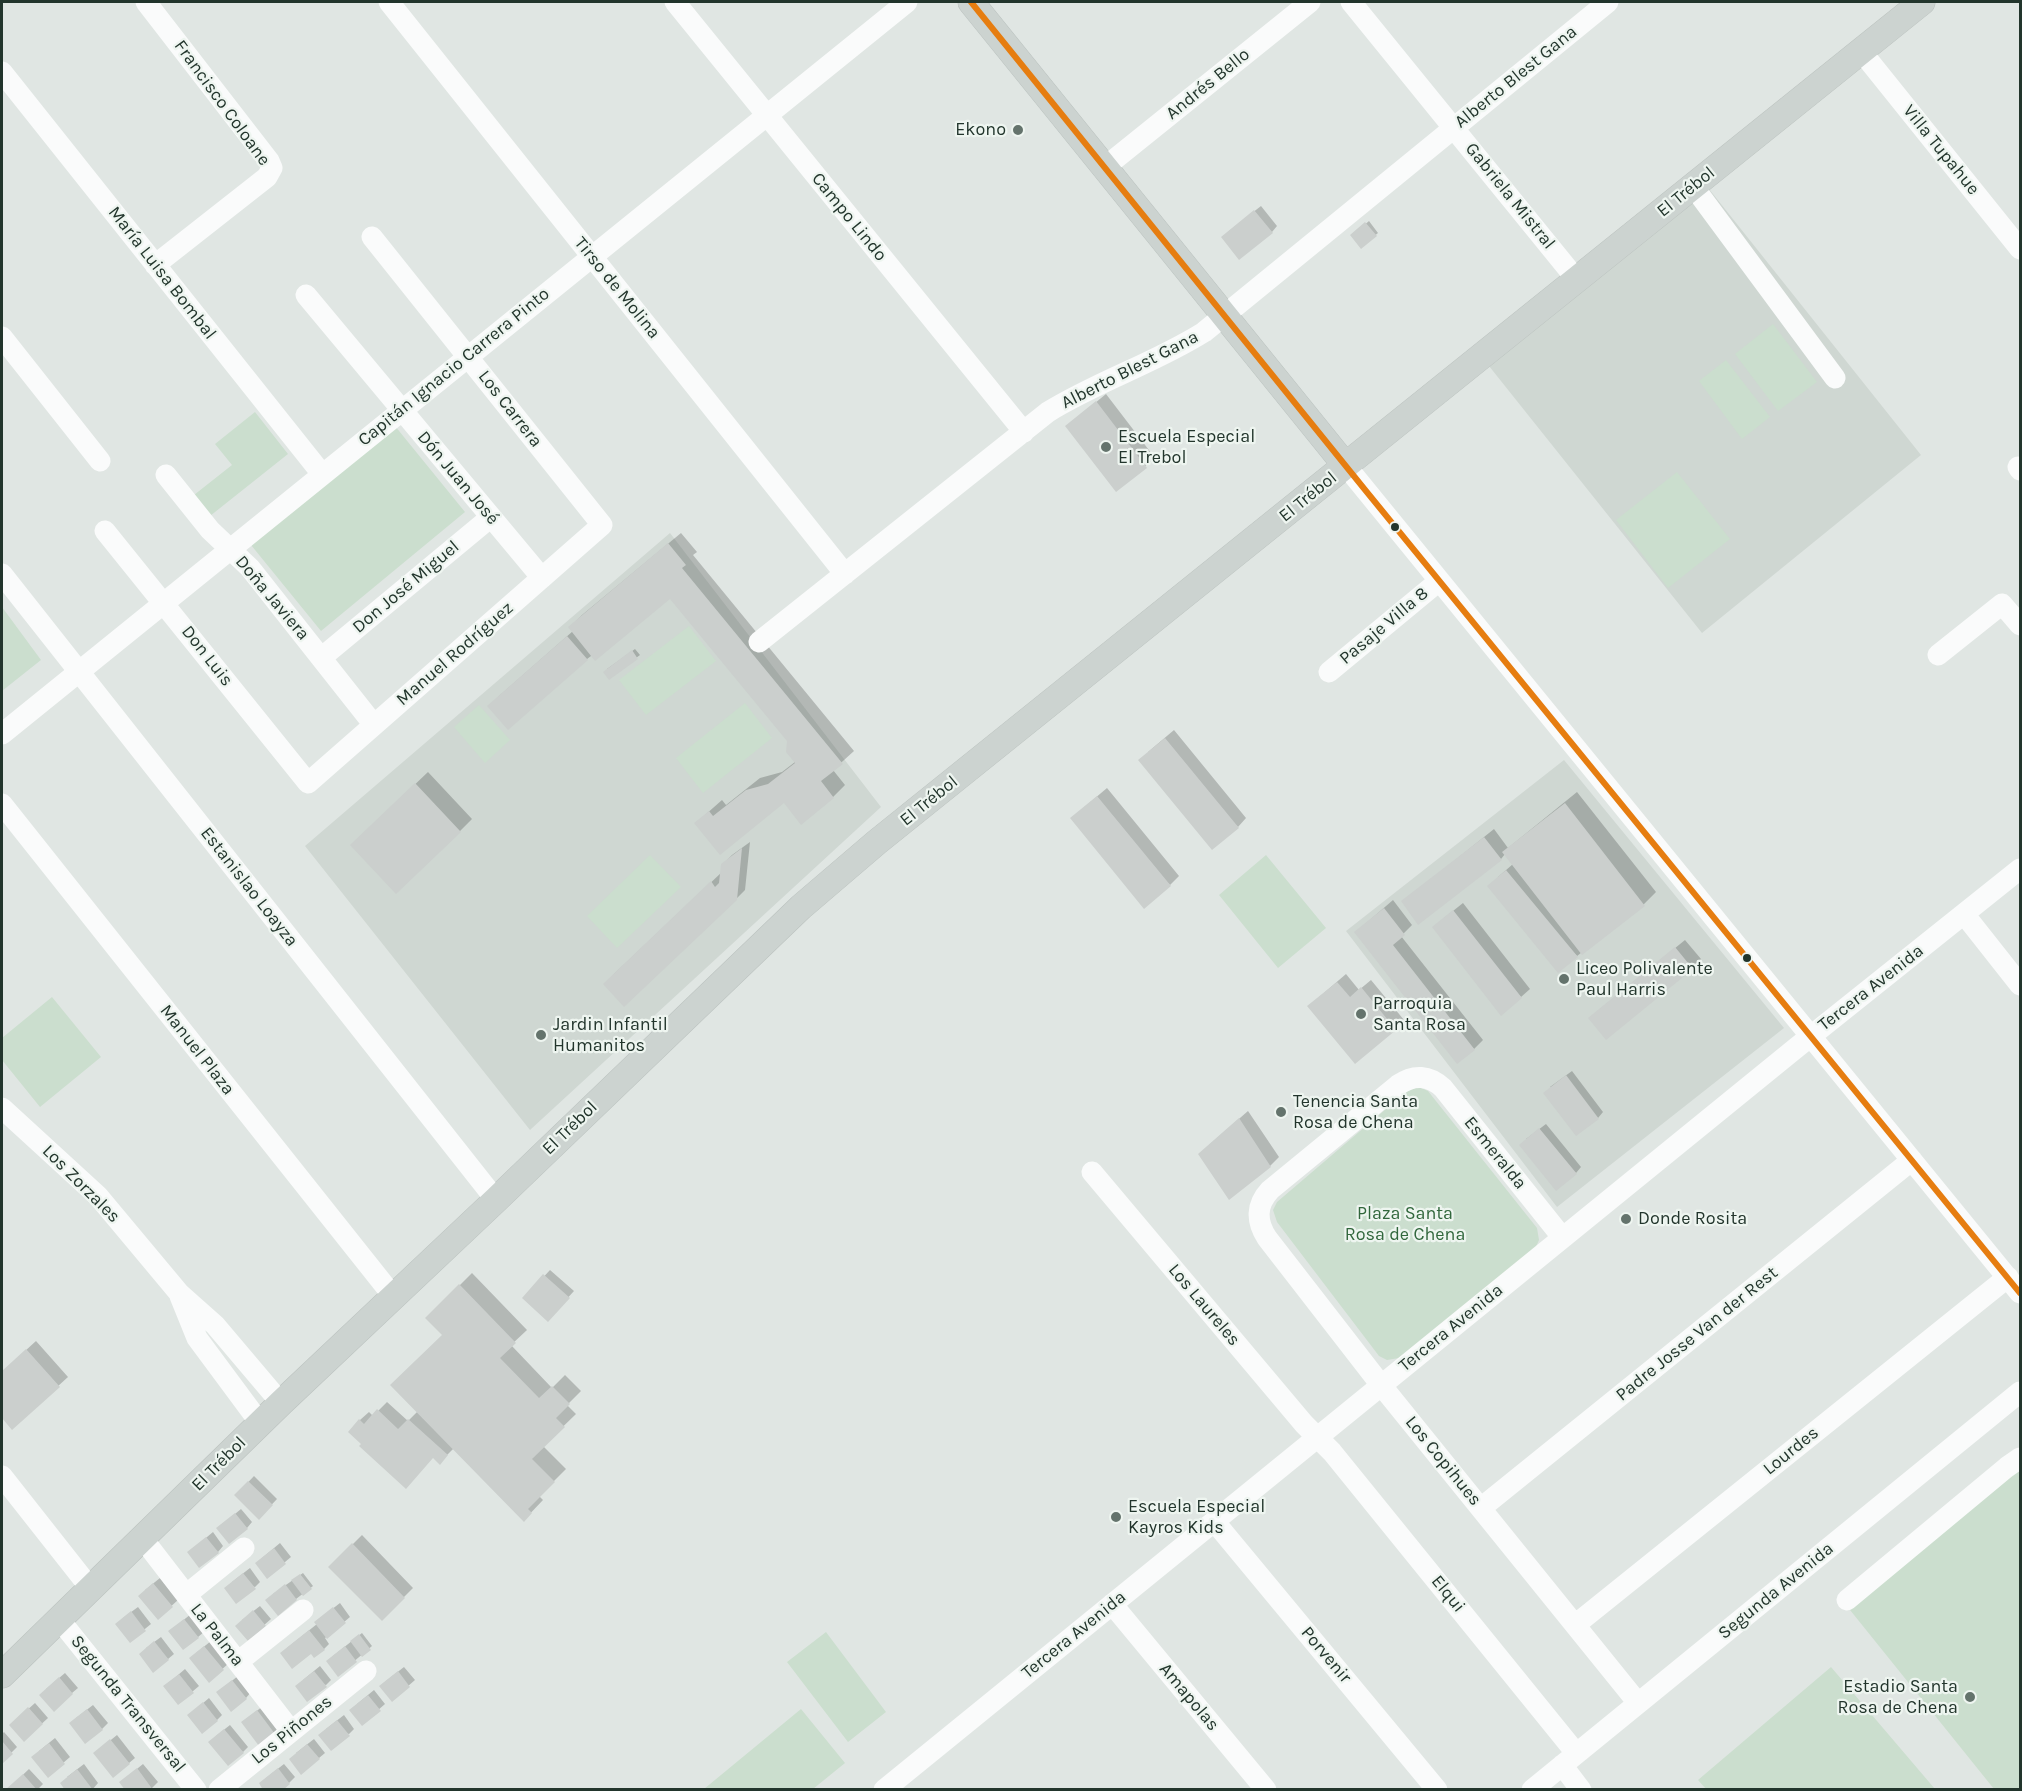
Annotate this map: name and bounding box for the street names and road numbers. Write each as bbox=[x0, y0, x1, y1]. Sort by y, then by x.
street label: Alberto Blest Gana bbox=[1451, 21, 1581, 133]
street label: Francisco Coloane bbox=[169, 36, 275, 170]
street label: Andrés Bello bbox=[1162, 44, 1254, 124]
street label: Villa Tupahue bbox=[1898, 101, 1984, 199]
street label: Gabriela Mistral bbox=[1460, 138, 1560, 254]
street label: El Trébol bbox=[1653, 162, 1719, 222]
street label: Campo Lindo bbox=[807, 168, 891, 266]
street label: María Luisa Bombal bbox=[103, 202, 221, 344]
street label: Tirso de Molina bbox=[569, 233, 665, 343]
street label: Capitán Ignacio Carrera Pinto bbox=[354, 283, 554, 451]
street label: Alberto Blest Gana bbox=[1058, 326, 1202, 414]
street label: Los Carrera bbox=[473, 366, 547, 452]
street label: Dón Juan José bbox=[412, 427, 504, 529]
street label: El Trébol bbox=[1275, 467, 1341, 527]
street label: Don José Miguel bbox=[348, 536, 464, 638]
street label: Doña Javiera bbox=[230, 551, 314, 645]
street label: Pasaje Villa 8 bbox=[1335, 583, 1433, 669]
street label: Manuel Rodríguez bbox=[392, 597, 518, 711]
street label: Don Luis bbox=[177, 621, 237, 691]
street label: El Trébol bbox=[896, 771, 962, 831]
street label: Estanislao Loayza bbox=[196, 823, 302, 951]
street label: Tercera Avenida bbox=[1814, 940, 1928, 1036]
street label: Manuel Plaza bbox=[155, 1000, 239, 1100]
street label: El Trébol bbox=[538, 1096, 602, 1160]
street label: Esmeralda bbox=[1459, 1112, 1531, 1194]
street label: Los Zorzales bbox=[38, 1141, 124, 1227]
street label: Los Laureles bbox=[1163, 1259, 1245, 1351]
street label: Padre Josse Van der Rest bbox=[1612, 1262, 1782, 1406]
street label: Tercera Avenida bbox=[1395, 1279, 1507, 1377]
street label: Los Copihues bbox=[1400, 1412, 1486, 1510]
street label: Lourdes bbox=[1759, 1422, 1823, 1480]
street label: El Trébol bbox=[187, 1432, 251, 1496]
street label: Segunda Avenida bbox=[1714, 1538, 1838, 1644]
street label: Elqui bbox=[1426, 1571, 1470, 1617]
street label: Tercera Avenida bbox=[1018, 1586, 1130, 1684]
street label: La Palma bbox=[186, 1599, 248, 1671]
street label: Porvenir bbox=[1296, 1622, 1356, 1688]
street label: Segunda Transversal bbox=[66, 1631, 190, 1777]
street label: Amapolas bbox=[1154, 1659, 1224, 1735]
street label: Los Piñones bbox=[247, 1691, 337, 1769]

